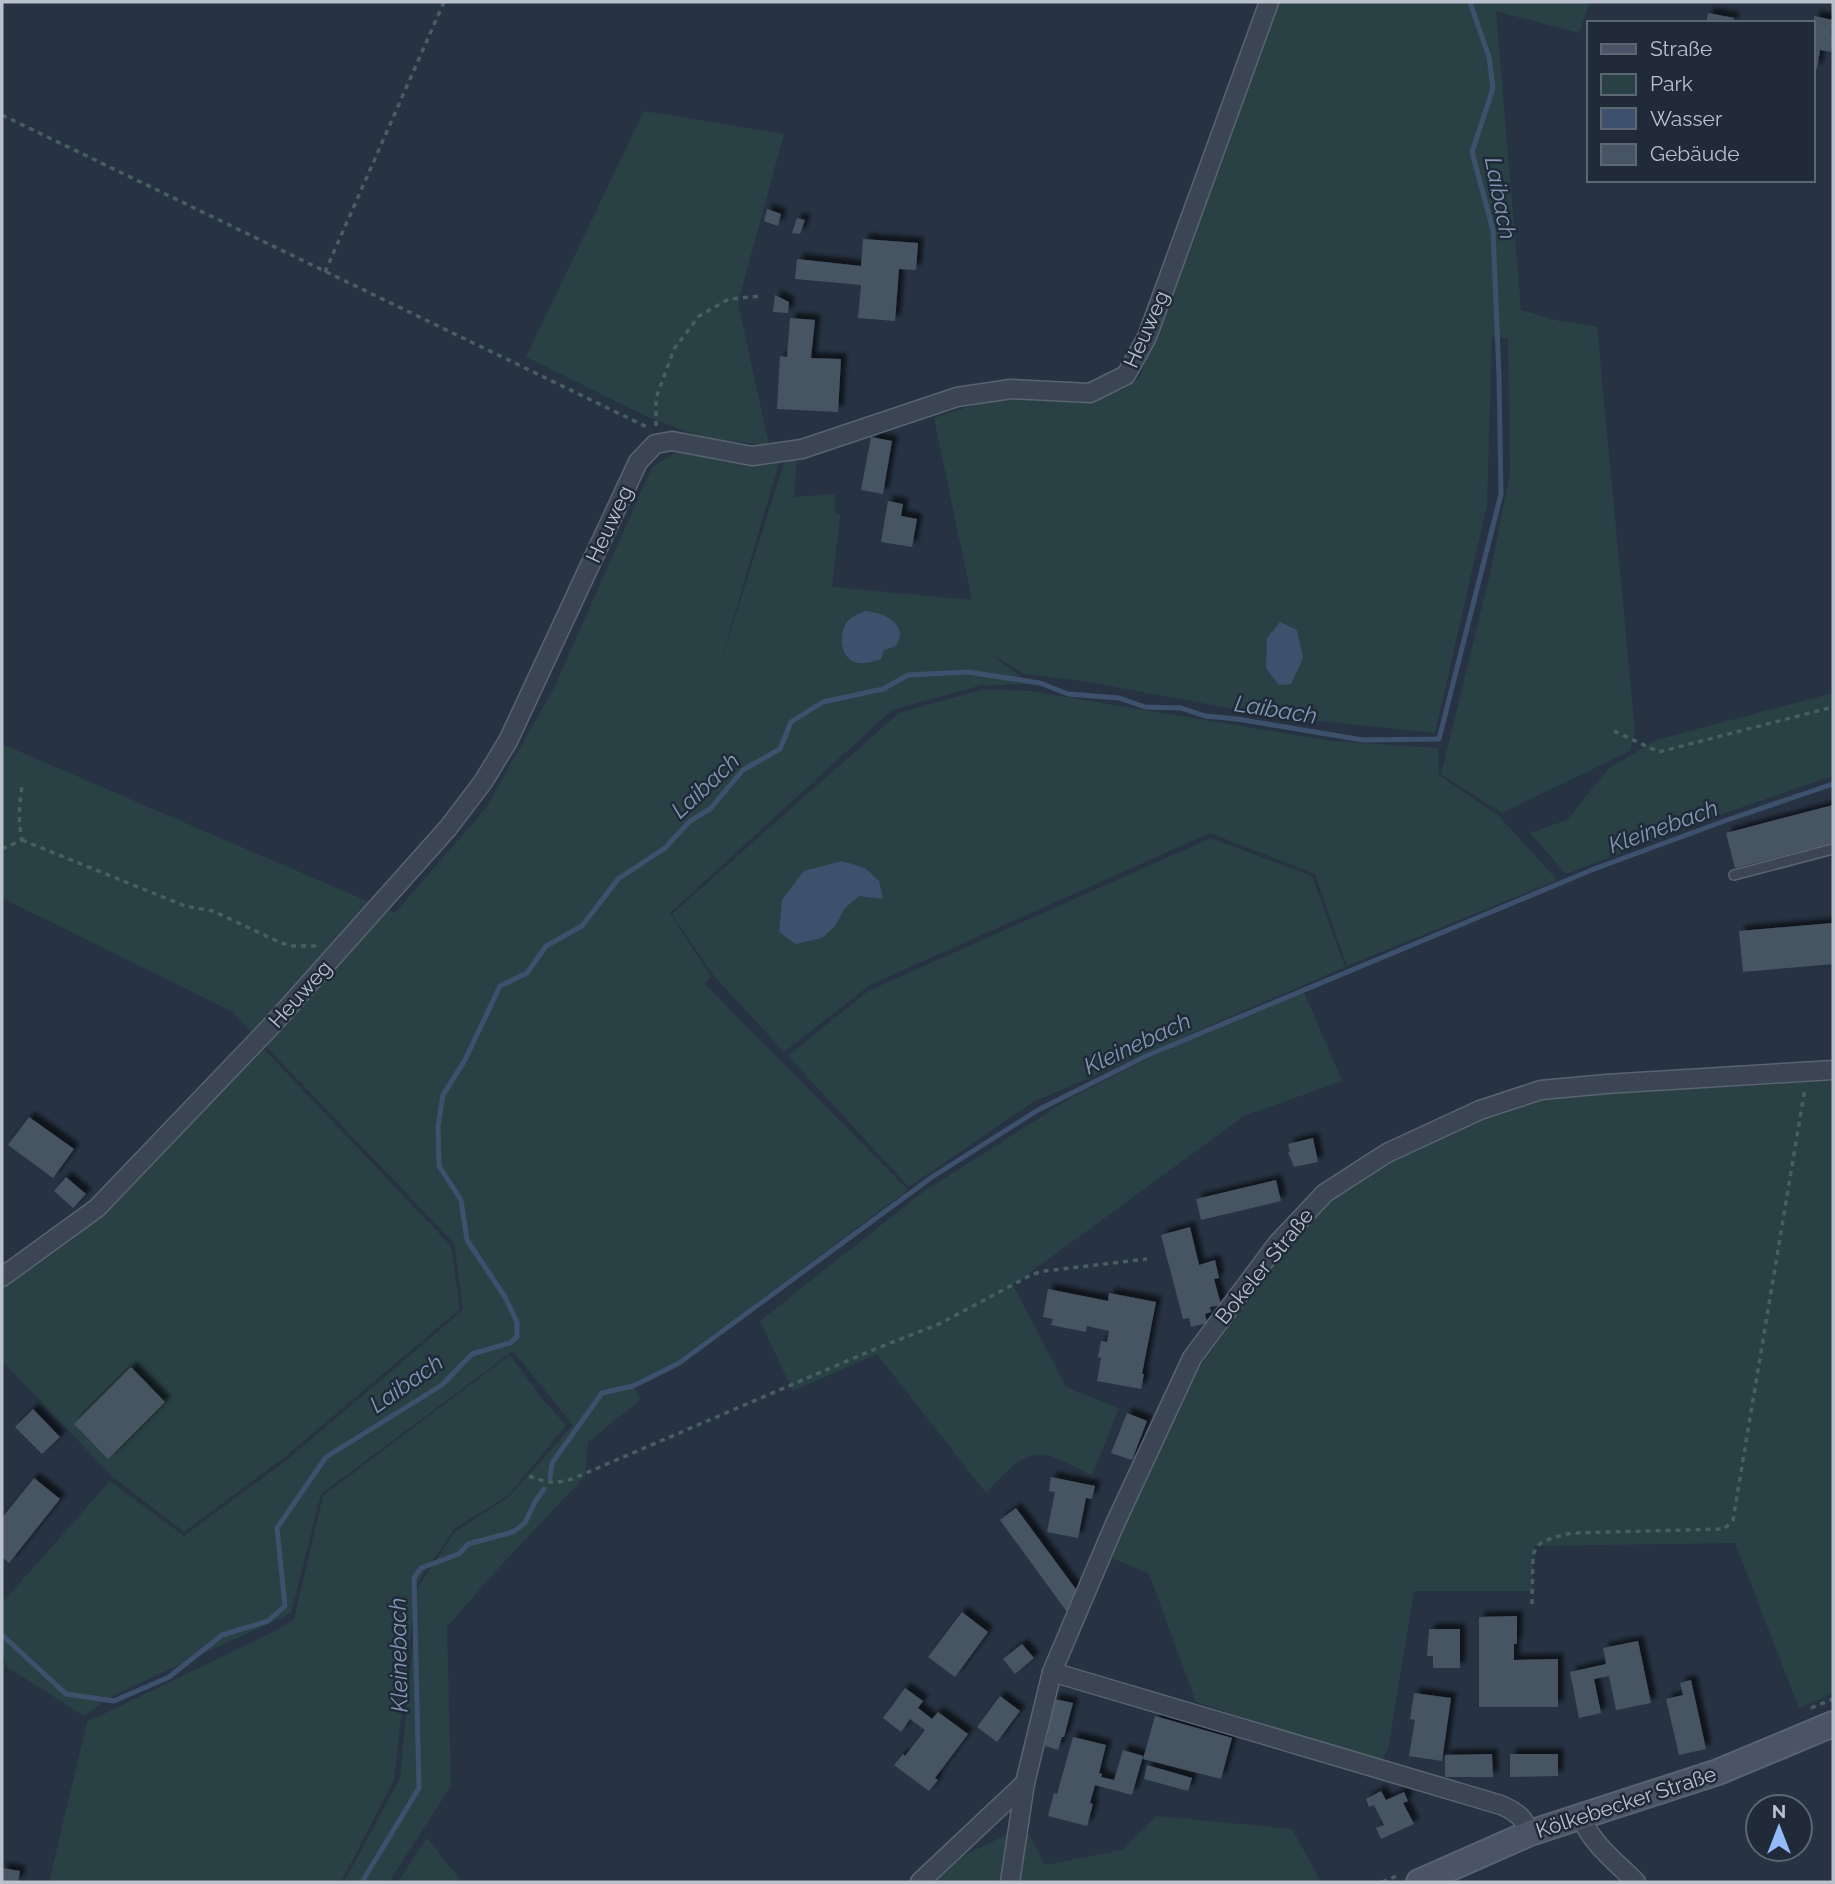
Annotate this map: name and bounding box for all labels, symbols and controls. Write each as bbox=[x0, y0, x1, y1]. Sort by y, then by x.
legend bbox=[1587, 21, 1814, 182]
text: Straße bbox=[1650, 36, 1712, 61]
text: Park bbox=[1650, 71, 1693, 96]
text: Wasser bbox=[1650, 106, 1723, 131]
text: Gebäude bbox=[1650, 141, 1740, 166]
water label: Laibach bbox=[1480, 155, 1522, 241]
street label: Heuweg bbox=[1118, 286, 1174, 372]
street label: Heuweg bbox=[580, 482, 638, 566]
water label: Laibach bbox=[1233, 689, 1319, 729]
water label: Laibach bbox=[665, 747, 745, 823]
water label: Kleinebach bbox=[1604, 794, 1722, 858]
street label: Heuweg bbox=[263, 955, 337, 1033]
water label: Kleinebach bbox=[1079, 1007, 1195, 1079]
street label: Bokeler Straße bbox=[1210, 1203, 1318, 1329]
water label: Laibach bbox=[364, 1348, 448, 1418]
water label: Kleinebach bbox=[384, 1597, 412, 1713]
street label: Kölkebecker Straße bbox=[1533, 1761, 1719, 1843]
north arrow bbox=[1744, 1793, 1814, 1863]
text: N bbox=[1772, 1800, 1786, 1822]

